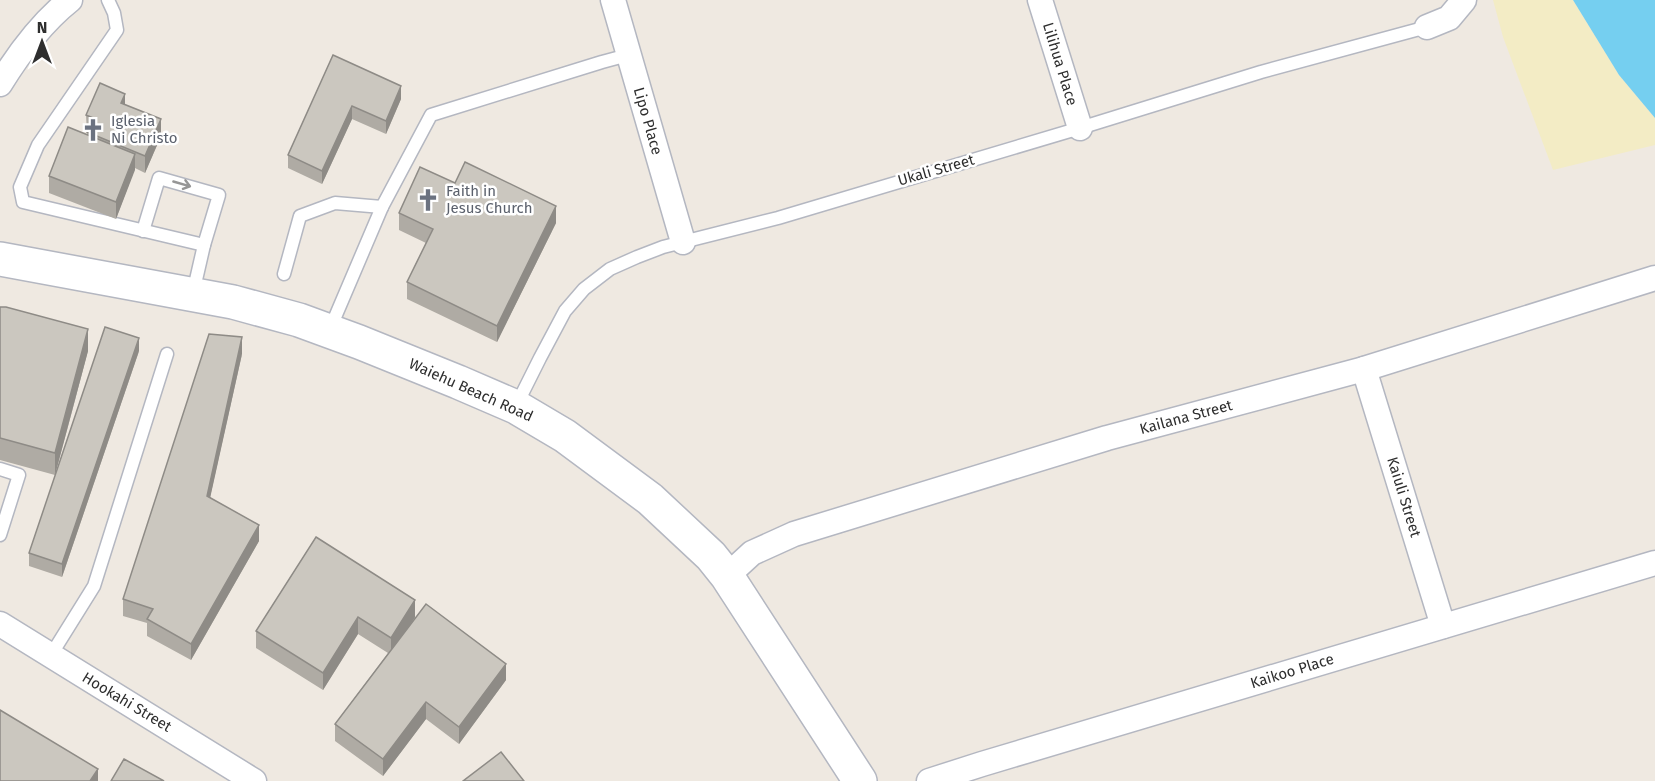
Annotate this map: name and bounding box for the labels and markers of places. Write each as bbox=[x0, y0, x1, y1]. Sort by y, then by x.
place label: Iglesia Ni Christo bbox=[111, 112, 177, 147]
church icon: Iglesia Ni Christo bbox=[80, 117, 106, 143]
place label: Faith in Jesus Church bbox=[446, 182, 533, 217]
church icon: Faith in Jesus Church bbox=[415, 187, 441, 213]

